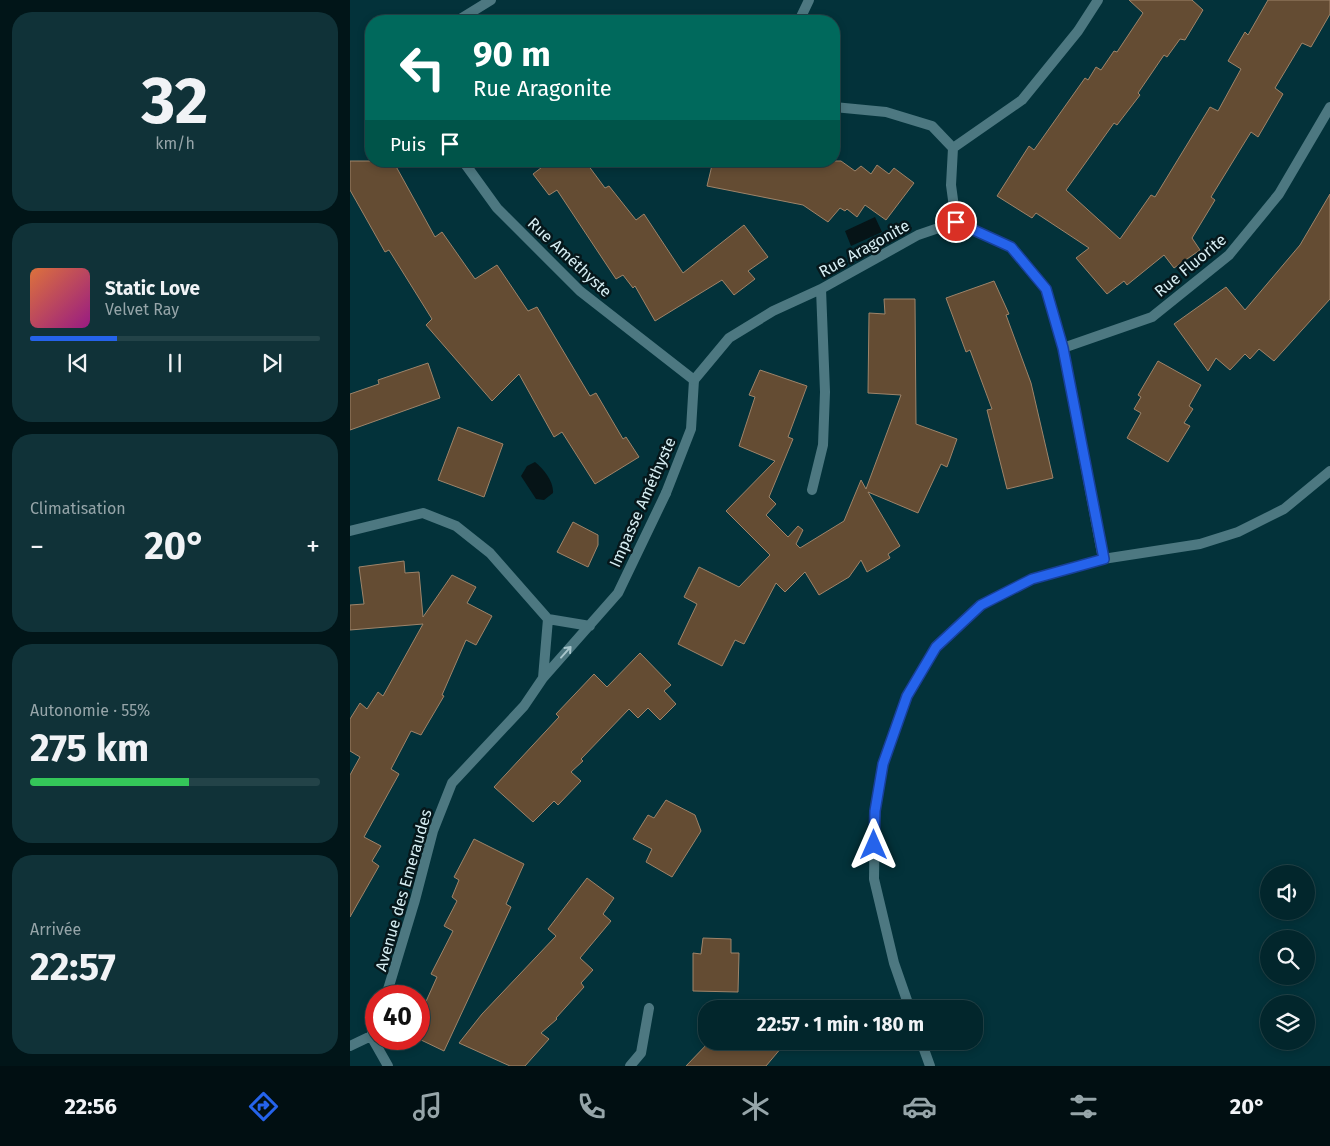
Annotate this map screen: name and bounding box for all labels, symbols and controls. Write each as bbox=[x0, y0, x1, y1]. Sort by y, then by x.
text: 90 m bbox=[473, 33, 551, 75]
icon: left bbox=[390, 35, 455, 100]
text: 32 bbox=[142, 62, 208, 140]
text: Rue Aragonite bbox=[473, 75, 612, 102]
icon: arrive bbox=[436, 130, 464, 158]
text: Puis bbox=[390, 133, 426, 156]
text: km/h bbox=[155, 134, 195, 153]
pin bbox=[935, 201, 977, 243]
icon: arrive bbox=[942, 208, 970, 236]
street label: Rue Améthyste bbox=[524, 214, 616, 301]
street label: Rue Aragonite bbox=[816, 216, 913, 281]
street label: Rue Fluorite bbox=[1151, 230, 1230, 301]
text: Static Love bbox=[105, 277, 200, 300]
text: Velvet Ray bbox=[105, 300, 179, 319]
icon: previous bbox=[64, 349, 92, 377]
icon: pause bbox=[161, 349, 189, 377]
icon: next bbox=[258, 349, 286, 377]
street label: Impasse Améthyste bbox=[605, 434, 680, 570]
text: Climatisation bbox=[30, 499, 126, 518]
text: 20° bbox=[144, 523, 206, 569]
text: − bbox=[30, 530, 44, 563]
text: + bbox=[306, 530, 320, 563]
one-way arrow bbox=[560, 646, 572, 659]
text: Autonomie · 55% bbox=[30, 701, 150, 720]
text: 275 km bbox=[30, 725, 149, 771]
street label: Avenue des Emeraudes bbox=[371, 807, 436, 973]
position arrow bbox=[847, 818, 899, 870]
map controls bbox=[1260, 865, 1315, 1050]
button: sound bbox=[1260, 865, 1315, 920]
text: Arrivée bbox=[30, 920, 81, 939]
button: search bbox=[1260, 930, 1315, 985]
text: 22:57 bbox=[30, 944, 116, 990]
speed limit sign: 40 bbox=[365, 985, 430, 1050]
button: layers bbox=[1260, 995, 1315, 1050]
text: 22:57 · 1 min · 180 m bbox=[757, 1013, 924, 1036]
icon: directions bbox=[246, 1089, 281, 1124]
icon: music bbox=[410, 1089, 445, 1124]
icon: phone bbox=[574, 1089, 609, 1124]
icon: climate bbox=[738, 1089, 773, 1124]
icon: car bbox=[902, 1089, 937, 1124]
icon: filters bbox=[1066, 1089, 1101, 1124]
text: 22:56 bbox=[64, 1093, 117, 1120]
text: 20° bbox=[1230, 1093, 1266, 1120]

